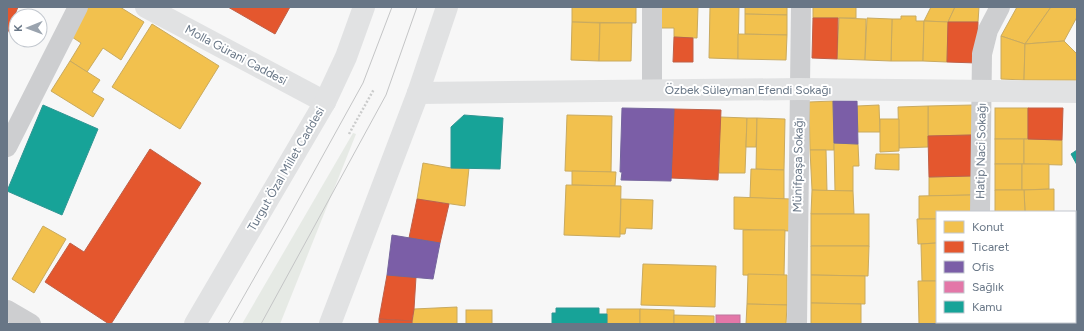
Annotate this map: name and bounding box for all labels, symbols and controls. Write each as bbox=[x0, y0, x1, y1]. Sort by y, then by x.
north arrow bbox=[8, 8, 48, 48]
street label: Molla Gürani Caddesi bbox=[183, 22, 289, 88]
text: K bbox=[12, 24, 25, 32]
street label: Özbek Süleyman Efendi Sokağı bbox=[665, 83, 831, 97]
street label: Hatip Naci Sokağı bbox=[973, 103, 989, 199]
street label: Turgut Özal Millet Caddesi bbox=[245, 104, 327, 234]
street label: Münifpaşa Sokağı bbox=[790, 118, 806, 212]
legend bbox=[936, 211, 1076, 323]
text: Konut bbox=[972, 220, 1005, 234]
text: Ticaret bbox=[972, 240, 1010, 254]
text: Ofis bbox=[972, 260, 995, 274]
text: Sağlık bbox=[972, 280, 1004, 294]
text: Kamu bbox=[972, 300, 1002, 314]

